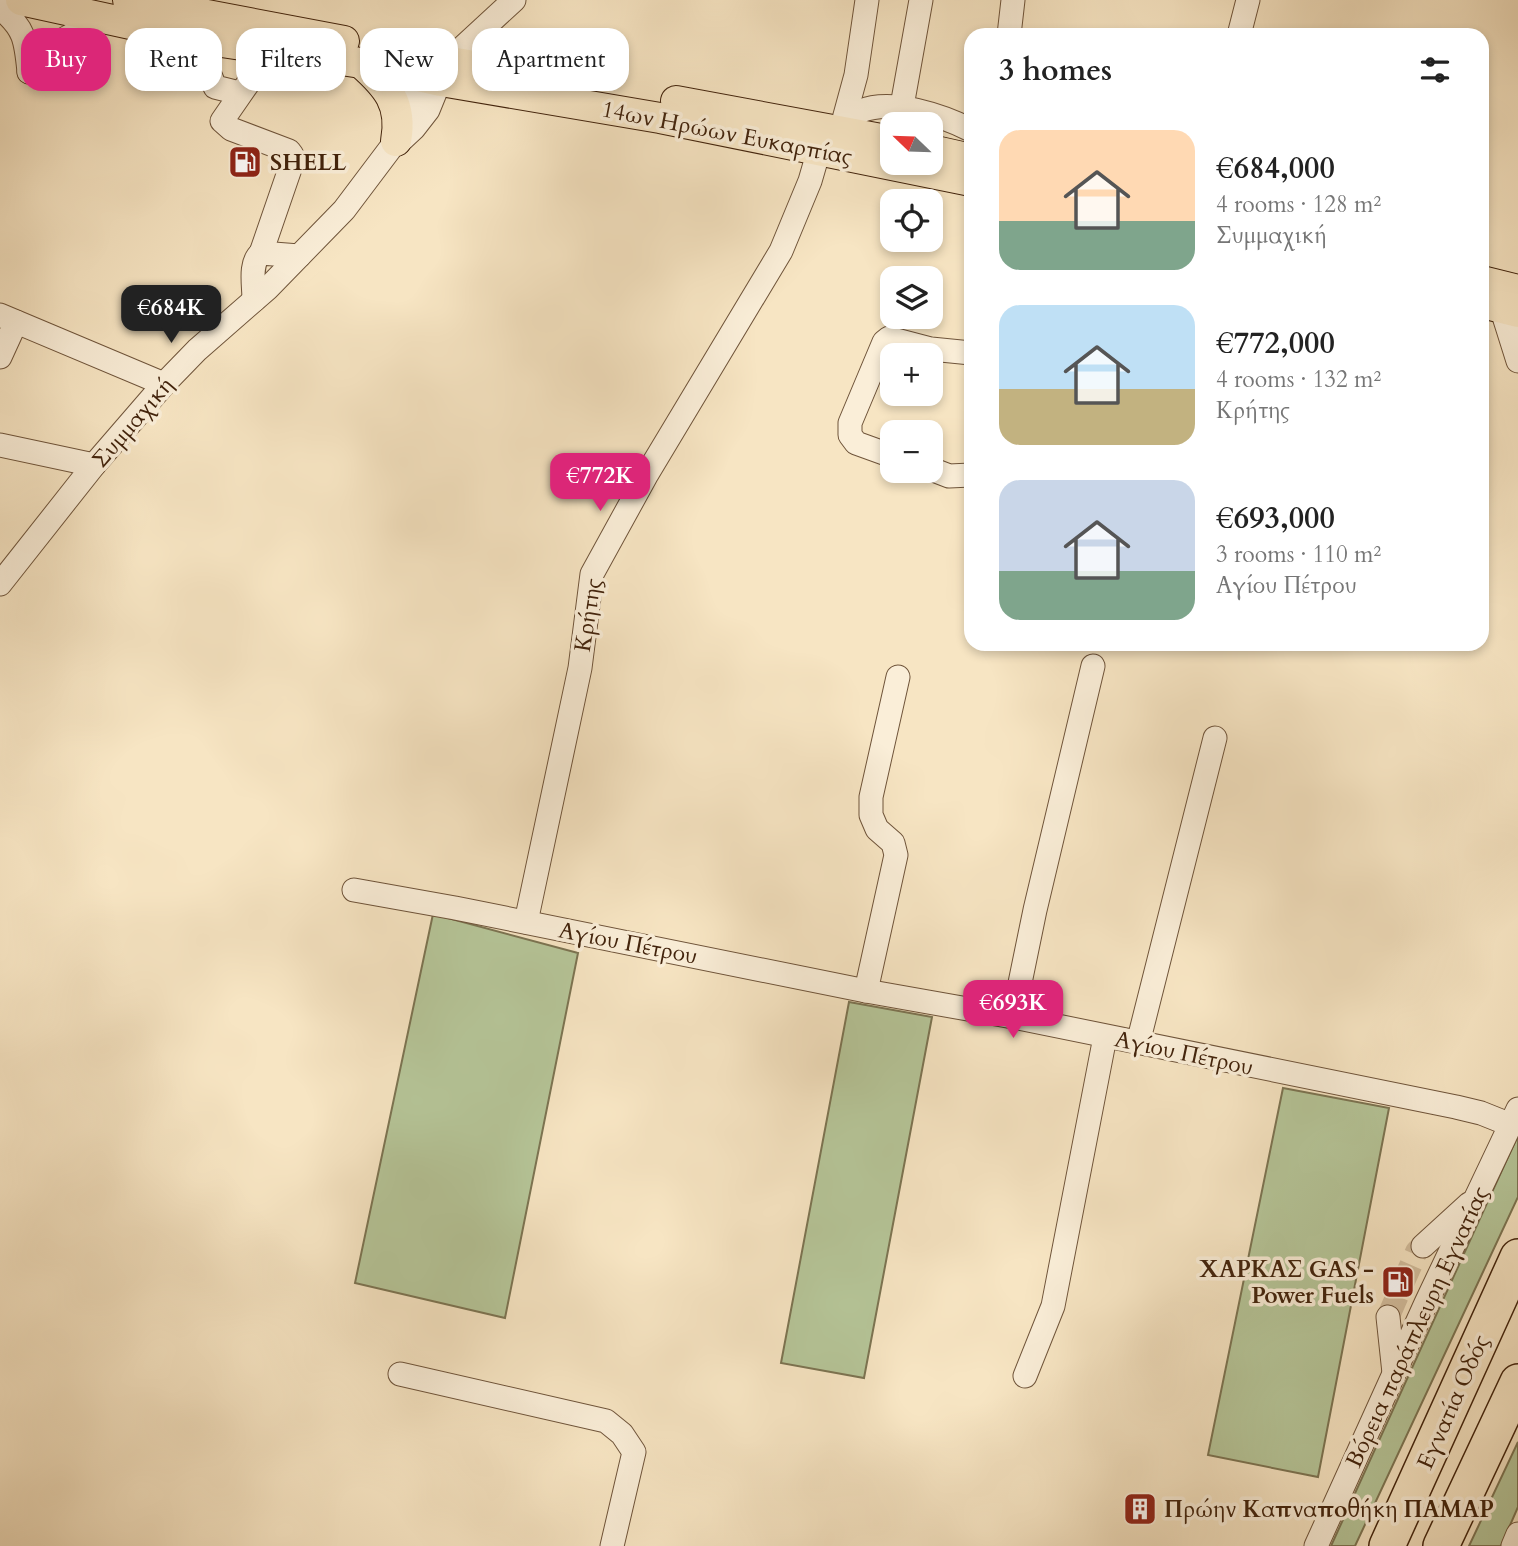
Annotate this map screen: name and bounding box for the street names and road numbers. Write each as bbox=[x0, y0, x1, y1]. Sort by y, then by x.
street label: 14ων Ηρώων Ευκαρπίας bbox=[599, 94, 855, 172]
street label: Συμμαχική bbox=[85, 370, 181, 474]
street label: Κρήτης bbox=[567, 576, 609, 654]
street label: Αγίου Πέτρου bbox=[556, 914, 700, 972]
street label: Αγίου Πέτρου bbox=[1112, 1023, 1256, 1083]
street label: Βόρεια παράπλευρη Εγνατίας bbox=[1338, 1181, 1496, 1473]
street label: Εγνατία Οδός bbox=[1410, 1330, 1497, 1474]

